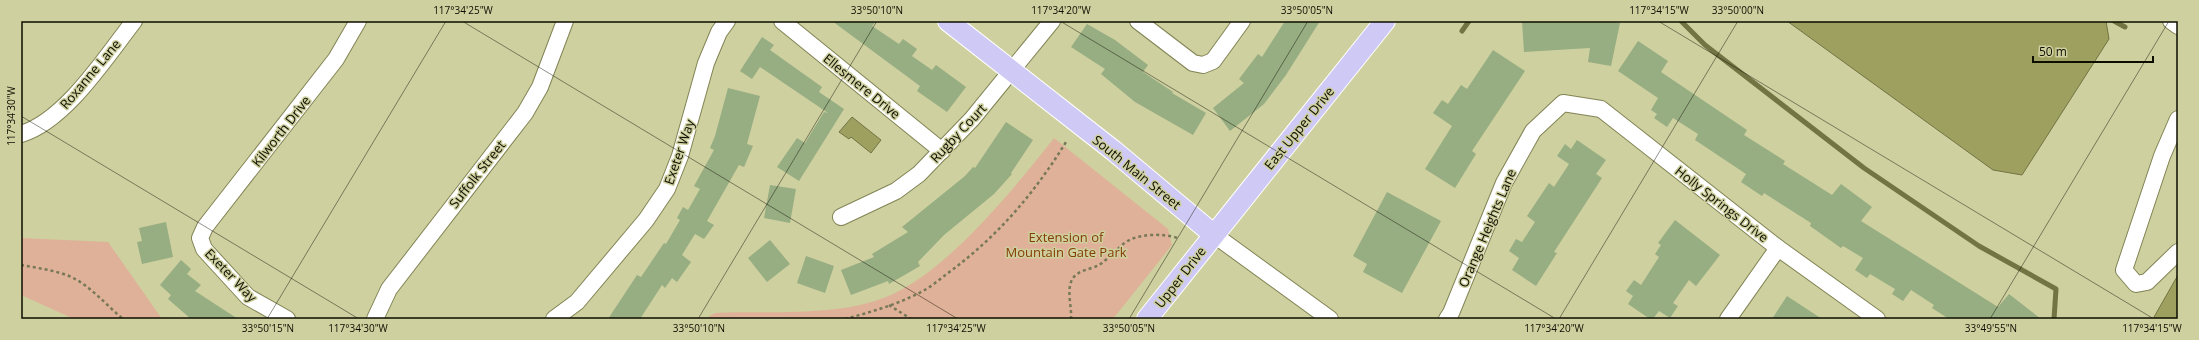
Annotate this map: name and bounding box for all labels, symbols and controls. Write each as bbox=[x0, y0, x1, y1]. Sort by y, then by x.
text: 117°34'25"W bbox=[433, 3, 494, 17]
text: 33°50'10"N bbox=[851, 3, 903, 17]
text: 117°34'20"W bbox=[1031, 3, 1092, 17]
text: 33°50'05"N bbox=[1281, 3, 1333, 17]
text: 117°34'15"W bbox=[1629, 3, 1690, 17]
text: 33°50'00"N bbox=[1712, 3, 1764, 17]
street label: Roxanne Lane bbox=[56, 35, 124, 113]
scale bar bbox=[2033, 38, 2153, 64]
text: 50 m bbox=[2039, 43, 2067, 60]
street label: Ellesmere Drive bbox=[820, 49, 904, 123]
street label: East Upper Drive bbox=[1260, 83, 1338, 173]
text: 117°34'30"W bbox=[4, 85, 18, 146]
street label: Kilworth Drive bbox=[248, 92, 314, 170]
street label: Rugby Court bbox=[926, 99, 990, 167]
street label: Exeter Way bbox=[659, 117, 699, 187]
street label: South Main Street bbox=[1089, 131, 1185, 213]
street label: Suffolk Street bbox=[445, 136, 509, 212]
street label: Holly Springs Drive bbox=[1672, 162, 1772, 246]
street label: Orange Heights Lane bbox=[1454, 166, 1520, 290]
park label: Extension of Mountain Gate Park bbox=[1005, 228, 1127, 261]
street label: Upper Drive bbox=[1150, 243, 1210, 311]
street label: Exeter Way bbox=[201, 244, 261, 306]
text: 33°50'15"N bbox=[242, 321, 294, 335]
text: 117°34'30"W bbox=[328, 321, 389, 335]
text: 33°50'10"N bbox=[673, 321, 725, 335]
text: 117°34'25"W bbox=[926, 321, 987, 335]
text: 33°50'05"N bbox=[1103, 321, 1155, 335]
text: 117°34'20"W bbox=[1524, 321, 1585, 335]
text: 33°49'55"N bbox=[1965, 321, 2017, 335]
text: 117°34'15"W bbox=[2122, 321, 2183, 335]

